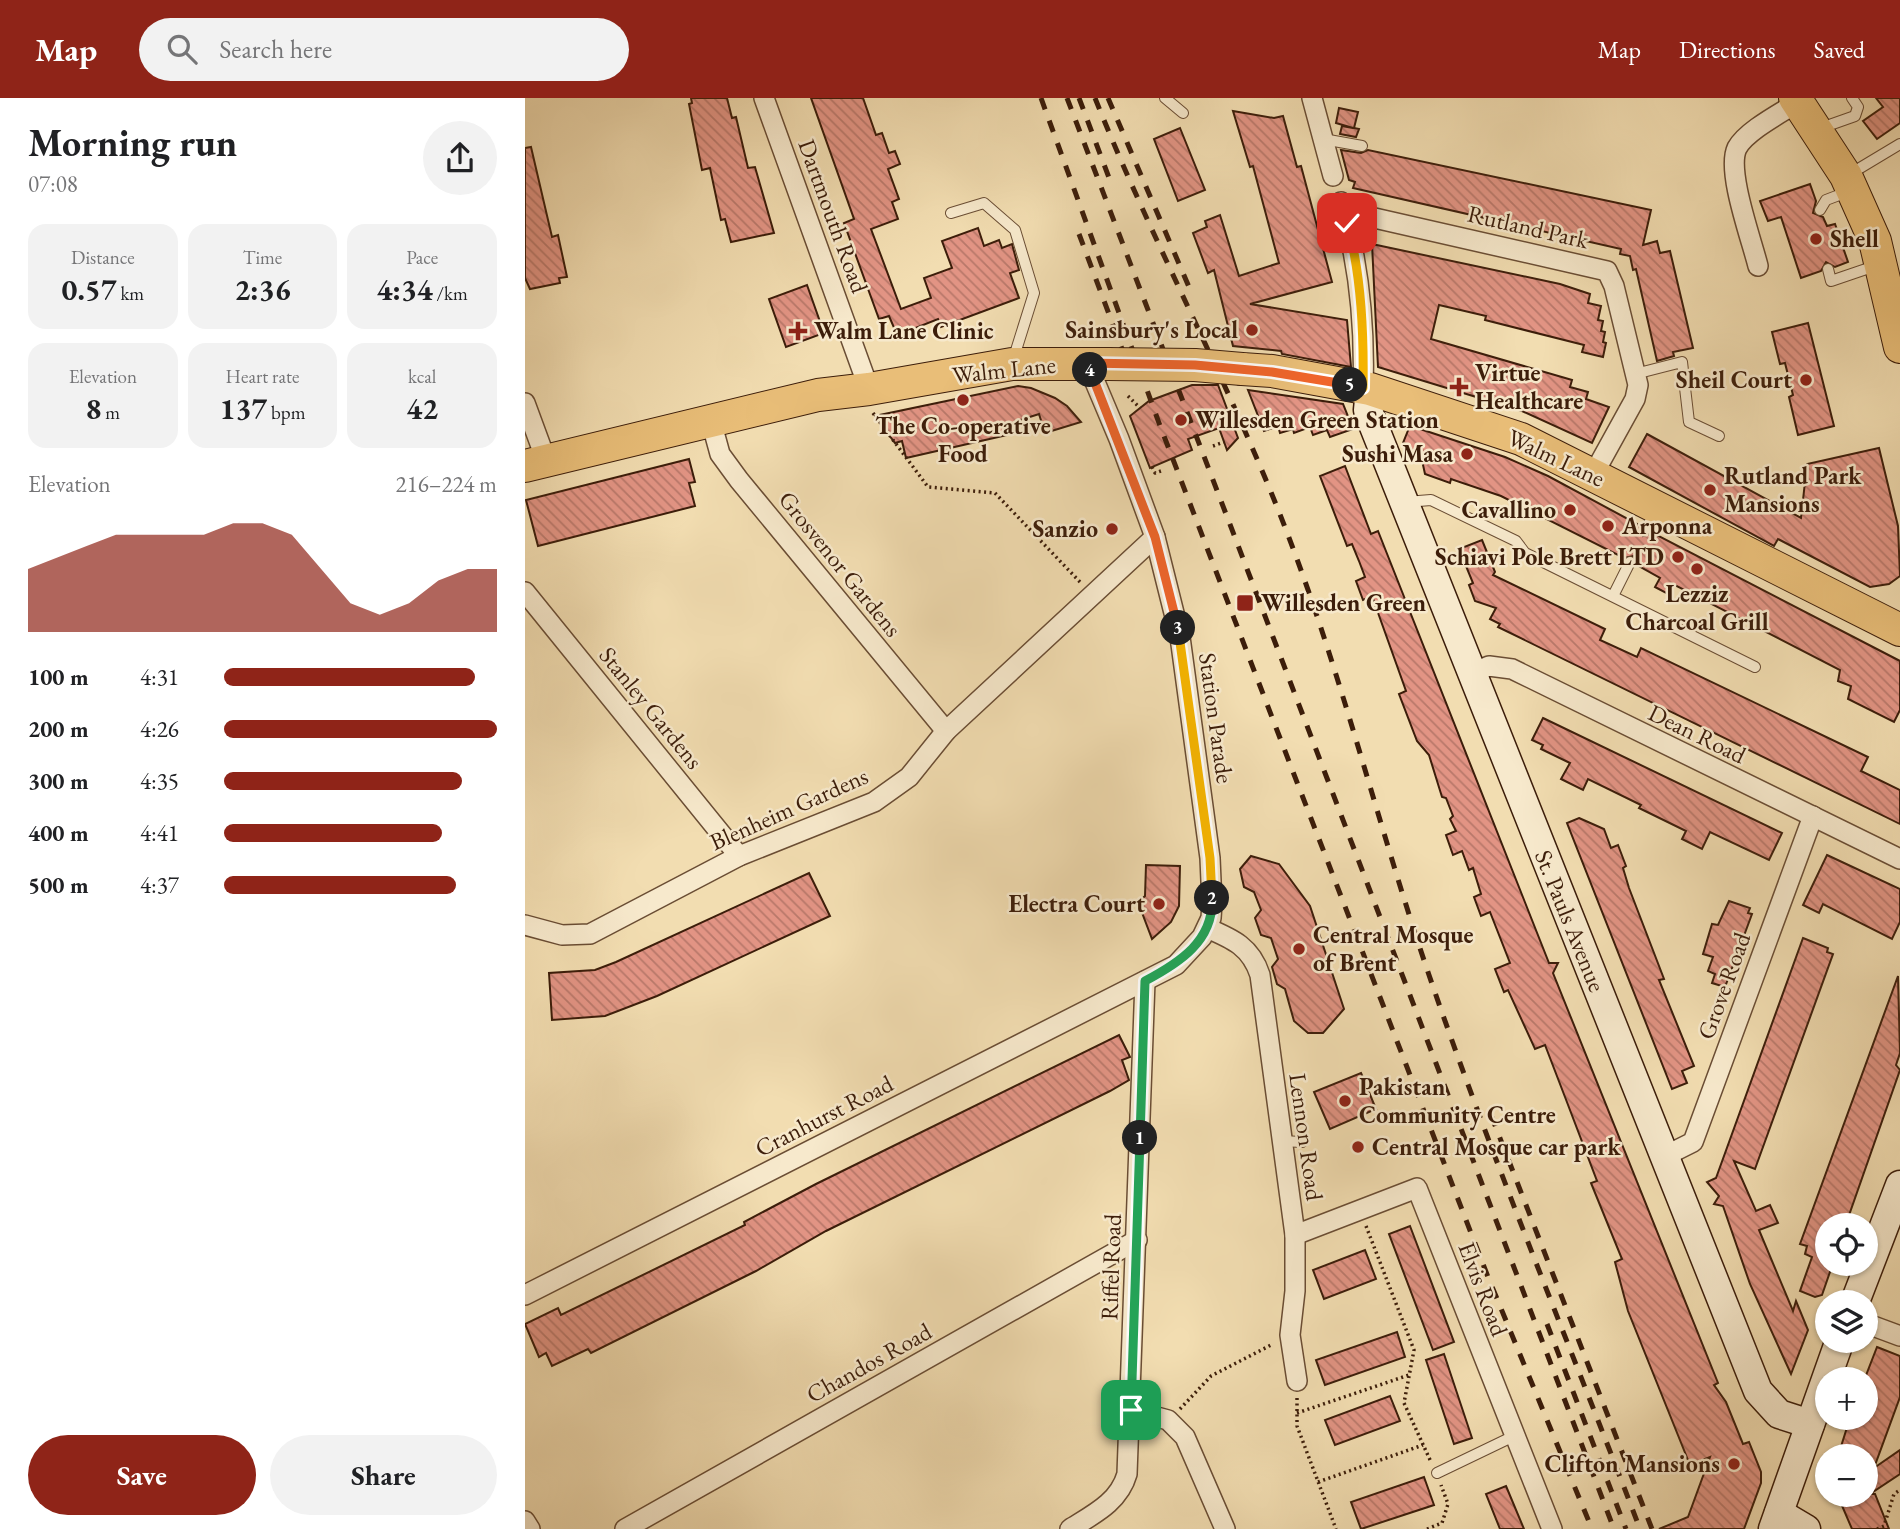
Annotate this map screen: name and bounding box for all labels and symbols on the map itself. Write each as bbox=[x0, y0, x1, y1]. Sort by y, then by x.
street label: Dartmouth Road bbox=[791, 135, 876, 298]
pin bbox=[1317, 193, 1377, 253]
street label: Rutland Park bbox=[1465, 198, 1592, 256]
place label: Shell bbox=[1830, 223, 1879, 254]
marker: Shell bbox=[1808, 231, 1824, 247]
place label: Sainsbury's Local bbox=[1065, 314, 1238, 346]
place label: Walm Lane Clinic bbox=[814, 315, 994, 346]
marker: Walm Lane Clinic bbox=[788, 321, 808, 341]
marker: Sainsbury's Local bbox=[1244, 322, 1260, 338]
street label: Walm Lane bbox=[951, 349, 1057, 390]
pin: 4 bbox=[1073, 352, 1107, 388]
place label: Virtue Healthcare bbox=[1475, 357, 1583, 416]
place label: Sheil Court bbox=[1676, 364, 1792, 395]
pin: 5 bbox=[1333, 368, 1367, 402]
marker: Sheil Court bbox=[1798, 372, 1814, 388]
marker: Virtue Healthcare bbox=[1449, 377, 1469, 397]
marker: The Co-operative Food bbox=[955, 392, 971, 408]
place label: Willesden Green Station bbox=[1195, 404, 1439, 435]
place label: The Co-operative Food bbox=[875, 410, 1051, 469]
marker: Willesden Green Station bbox=[1173, 412, 1189, 428]
street label: Walm Lane bbox=[1503, 422, 1610, 494]
place label: Sushi Masa bbox=[1342, 438, 1453, 469]
marker: Sushi Masa bbox=[1459, 446, 1475, 462]
place label: Rutland Park Mansions bbox=[1724, 460, 1862, 519]
marker: Rutland Park Mansions bbox=[1702, 482, 1718, 498]
street label: Grosvenor Gardens bbox=[772, 484, 909, 643]
place label: Cavallino bbox=[1461, 494, 1556, 525]
marker: Cavallino bbox=[1562, 502, 1578, 518]
place label: Arponna bbox=[1621, 510, 1713, 541]
place label: Sanzio bbox=[1032, 513, 1098, 544]
marker: Arponna bbox=[1600, 518, 1616, 534]
marker: Sanzio bbox=[1104, 521, 1120, 537]
place label: Schiavi Pole Brett LTD bbox=[1435, 541, 1664, 572]
marker: Schiavi Pole Brett LTD bbox=[1670, 549, 1686, 565]
marker: Lezziz Charcoal Grill bbox=[1689, 561, 1705, 577]
place label: Lezziz Charcoal Grill bbox=[1625, 578, 1769, 637]
place label: Willesden Green bbox=[1261, 587, 1427, 618]
marker: Willesden Green bbox=[1235, 593, 1255, 613]
pin: 3 bbox=[1161, 610, 1195, 646]
street label: Stanley Gardens bbox=[593, 640, 710, 775]
street label: Station Parade bbox=[1192, 651, 1241, 785]
street label: Dean Road bbox=[1643, 697, 1752, 771]
street label: Blenheim Gardens bbox=[705, 760, 873, 857]
street label: St. Pauls Avenue bbox=[1528, 845, 1613, 996]
pin: 2 bbox=[1195, 880, 1229, 916]
place label: Electra Court bbox=[1009, 888, 1145, 919]
marker: Electra Court bbox=[1151, 896, 1167, 912]
place label: Central Mosque of Brent bbox=[1313, 919, 1474, 978]
street label: Grove Road bbox=[1690, 927, 1757, 1043]
marker: Central Mosque of Brent bbox=[1291, 941, 1307, 957]
street label: Cranhurst Road bbox=[750, 1067, 899, 1164]
street label: Lennon Road bbox=[1282, 1071, 1331, 1203]
place label: Pakistan Community Centre bbox=[1359, 1071, 1556, 1131]
marker: Pakistan Community Centre bbox=[1337, 1093, 1353, 1109]
pin: 1 bbox=[1123, 1121, 1157, 1156]
place label: Central Mosque car park bbox=[1372, 1131, 1621, 1163]
marker: Central Mosque car park bbox=[1350, 1139, 1366, 1155]
street label: Riffel Road bbox=[1093, 1212, 1128, 1321]
street label: Elvis Road bbox=[1451, 1237, 1516, 1341]
street label: Chandos Road bbox=[801, 1315, 938, 1410]
pin bbox=[1101, 1380, 1161, 1440]
place label: Clifton Mansions bbox=[1544, 1448, 1720, 1479]
marker: Clifton Mansions bbox=[1726, 1456, 1742, 1472]

